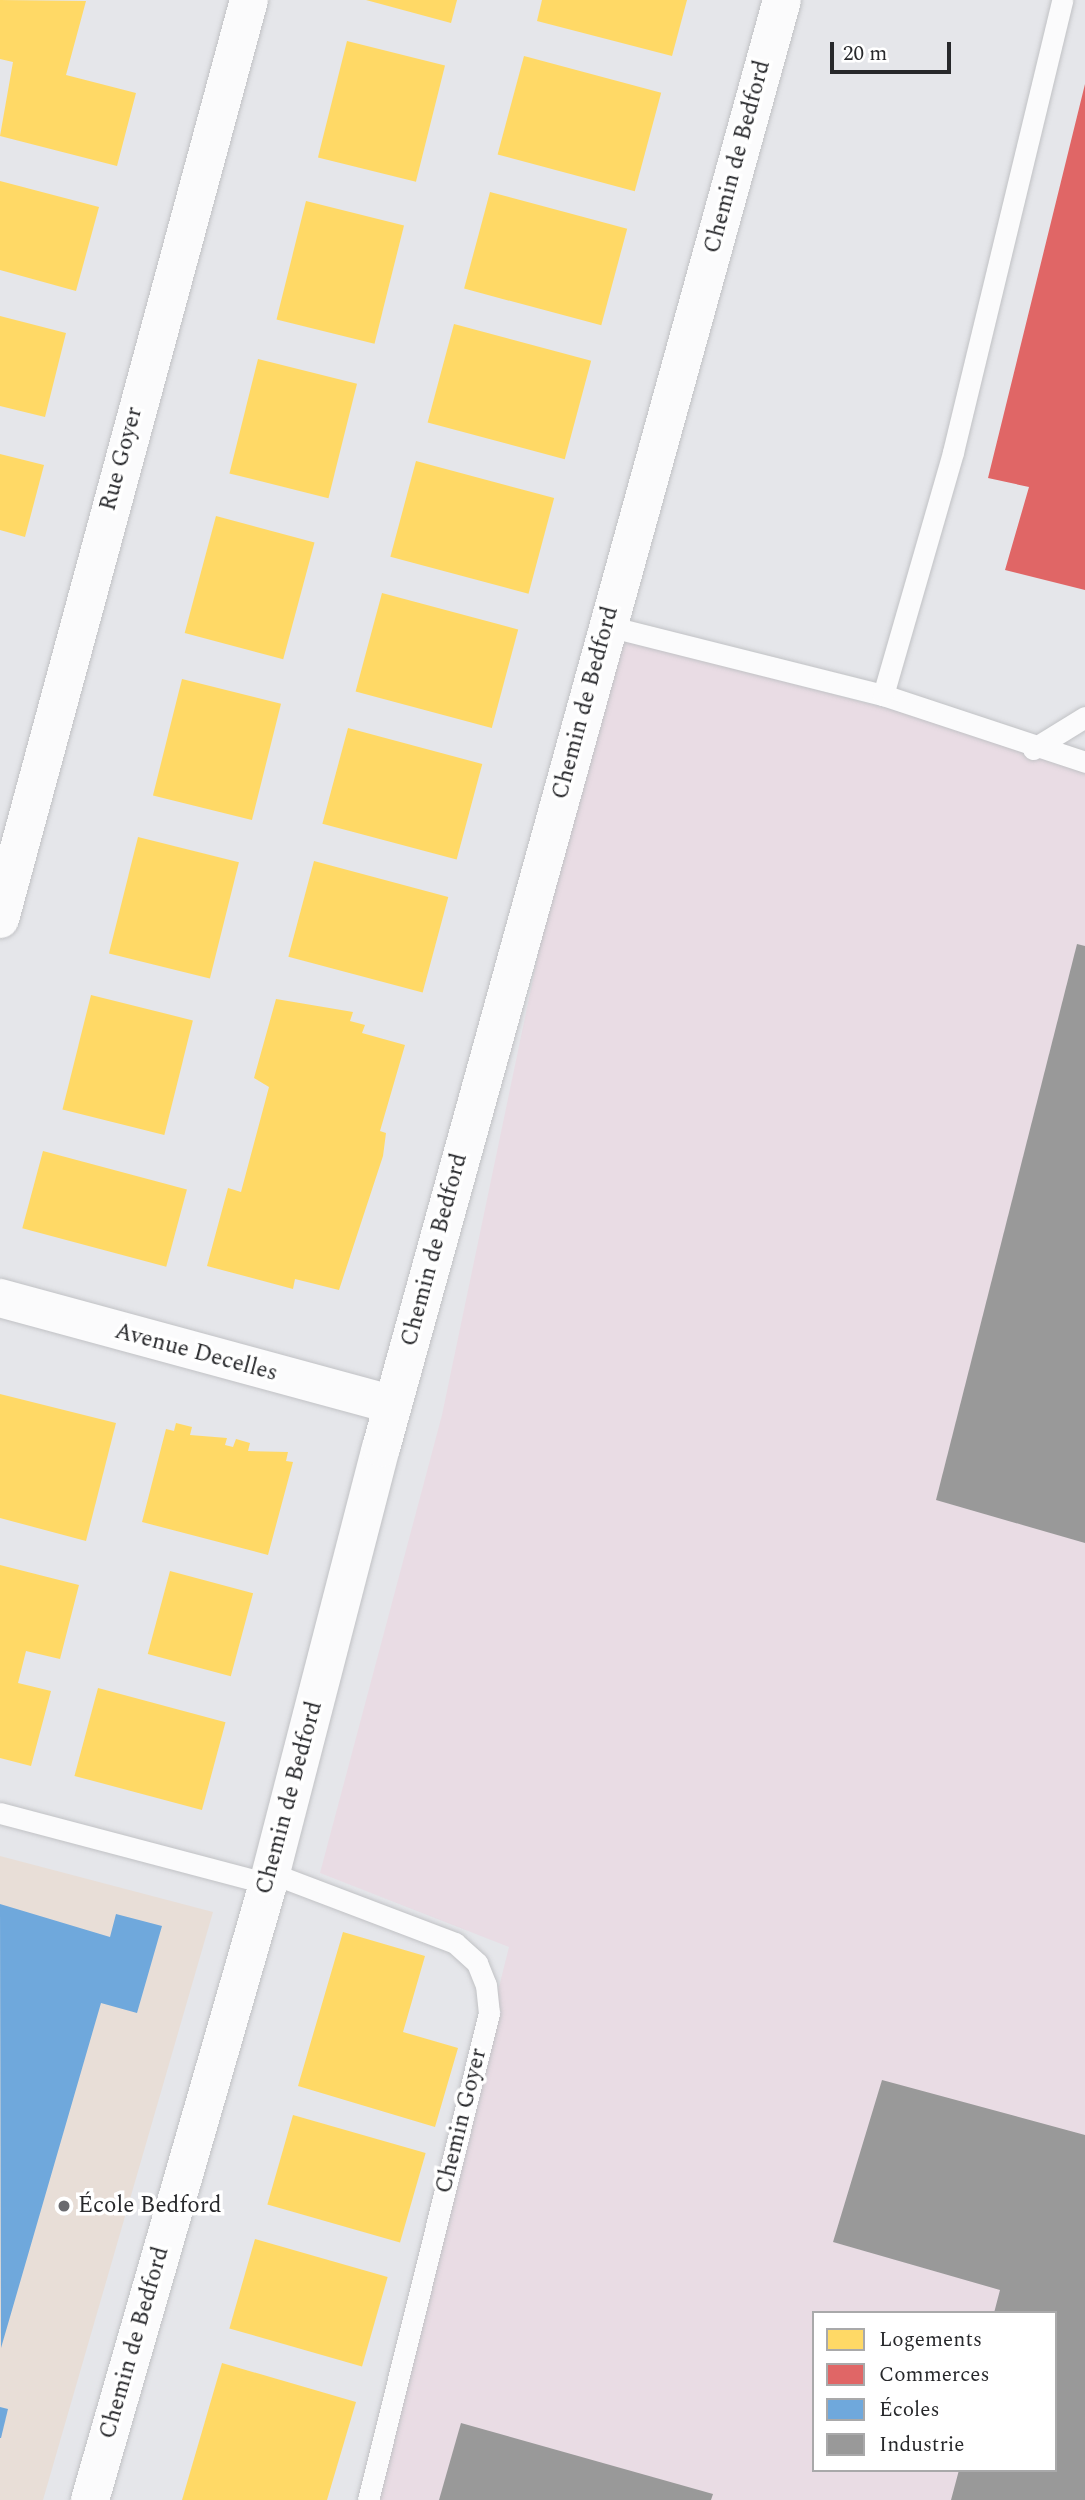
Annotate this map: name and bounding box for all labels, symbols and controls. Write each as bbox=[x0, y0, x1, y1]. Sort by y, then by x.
scale bar bbox=[833, 28, 954, 72]
text: 20 m bbox=[843, 38, 887, 70]
street label: Chemin de Bedford bbox=[699, 58, 777, 256]
street label: Rue Goyer bbox=[95, 404, 149, 514]
street label: Chemin de Bedford bbox=[547, 604, 625, 802]
street label: Chemin de Bedford bbox=[396, 1151, 474, 1349]
street label: Avenue Decelles bbox=[112, 1318, 280, 1388]
street label: Chemin de Bedford bbox=[251, 1699, 329, 1897]
street label: Chemin Goyer bbox=[431, 2046, 493, 2196]
place label: École Bedford bbox=[78, 2192, 222, 2220]
marker: École Bedford bbox=[56, 2198, 72, 2214]
street label: Chemin de Bedford bbox=[94, 2244, 176, 2442]
legend bbox=[812, 2311, 1057, 2472]
text: Logements bbox=[879, 2324, 982, 2356]
text: Commerces bbox=[879, 2359, 990, 2391]
text: Écoles bbox=[879, 2394, 940, 2426]
text: Industrie bbox=[879, 2429, 965, 2461]

